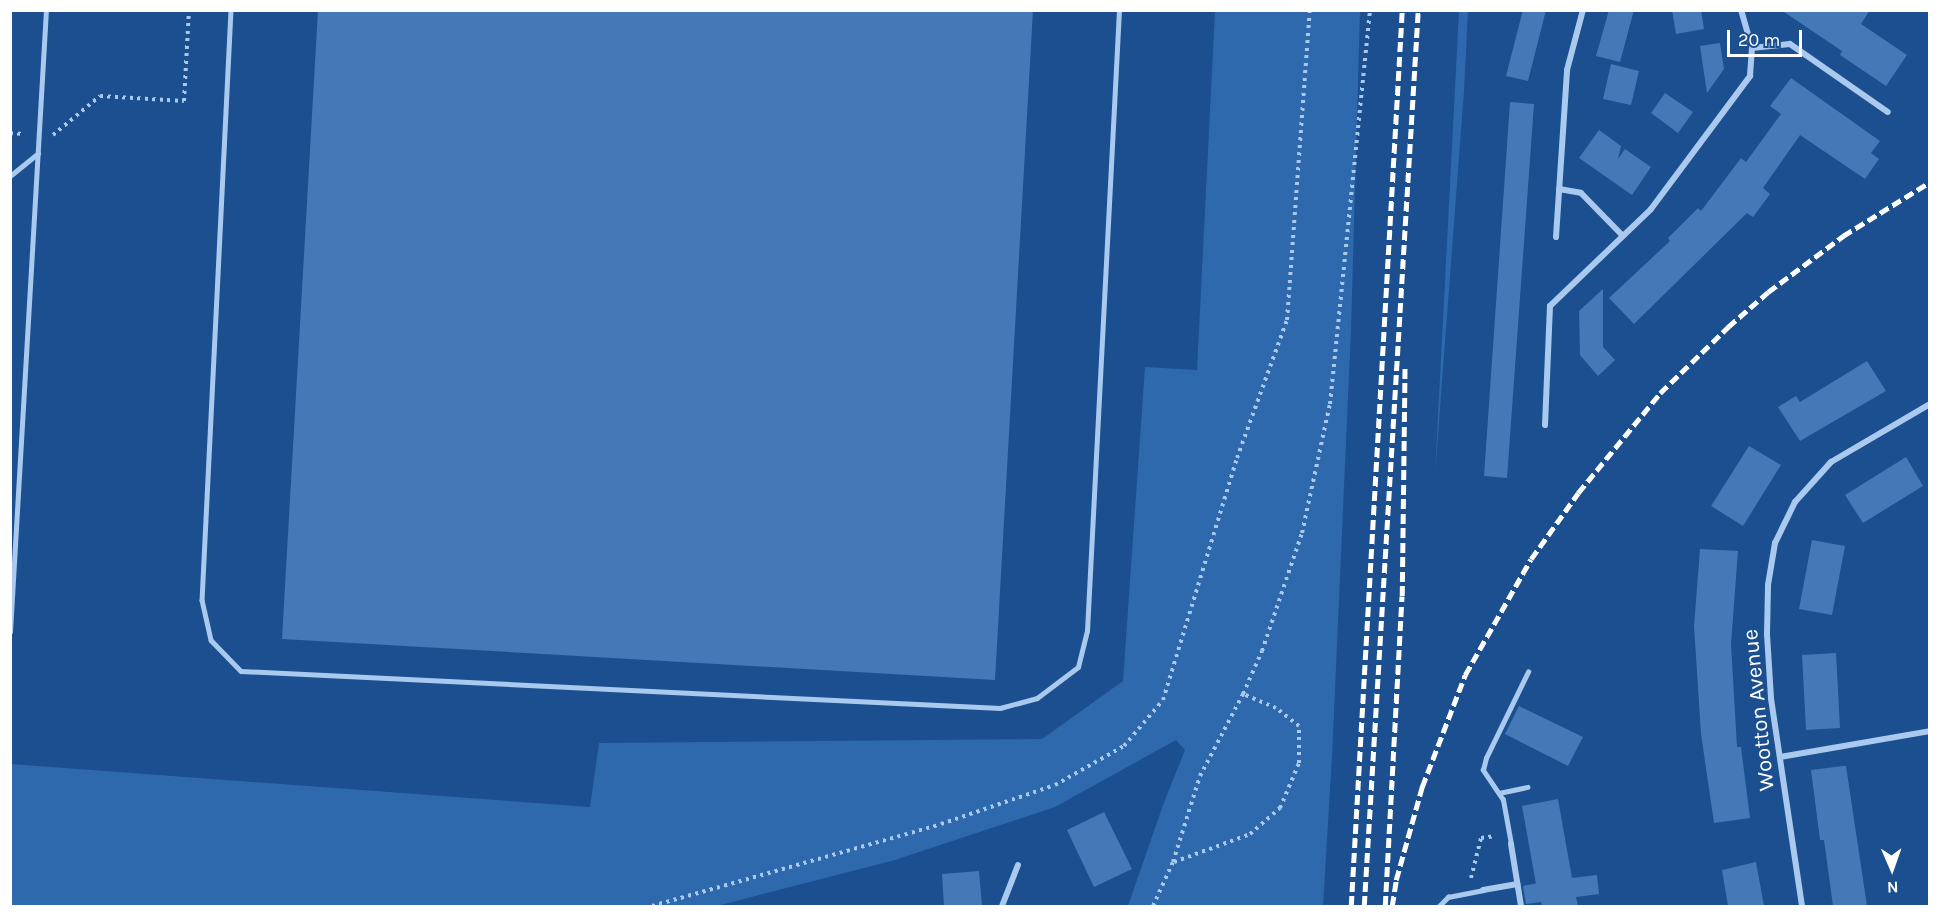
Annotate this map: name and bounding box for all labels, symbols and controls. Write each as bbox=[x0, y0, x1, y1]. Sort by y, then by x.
scale bar bbox=[1730, 18, 1805, 56]
text: 20 m bbox=[1738, 29, 1780, 51]
street label: Wootton Avenue bbox=[1737, 628, 1781, 792]
north arrow bbox=[1862, 839, 1922, 899]
text: N bbox=[1887, 878, 1899, 897]

